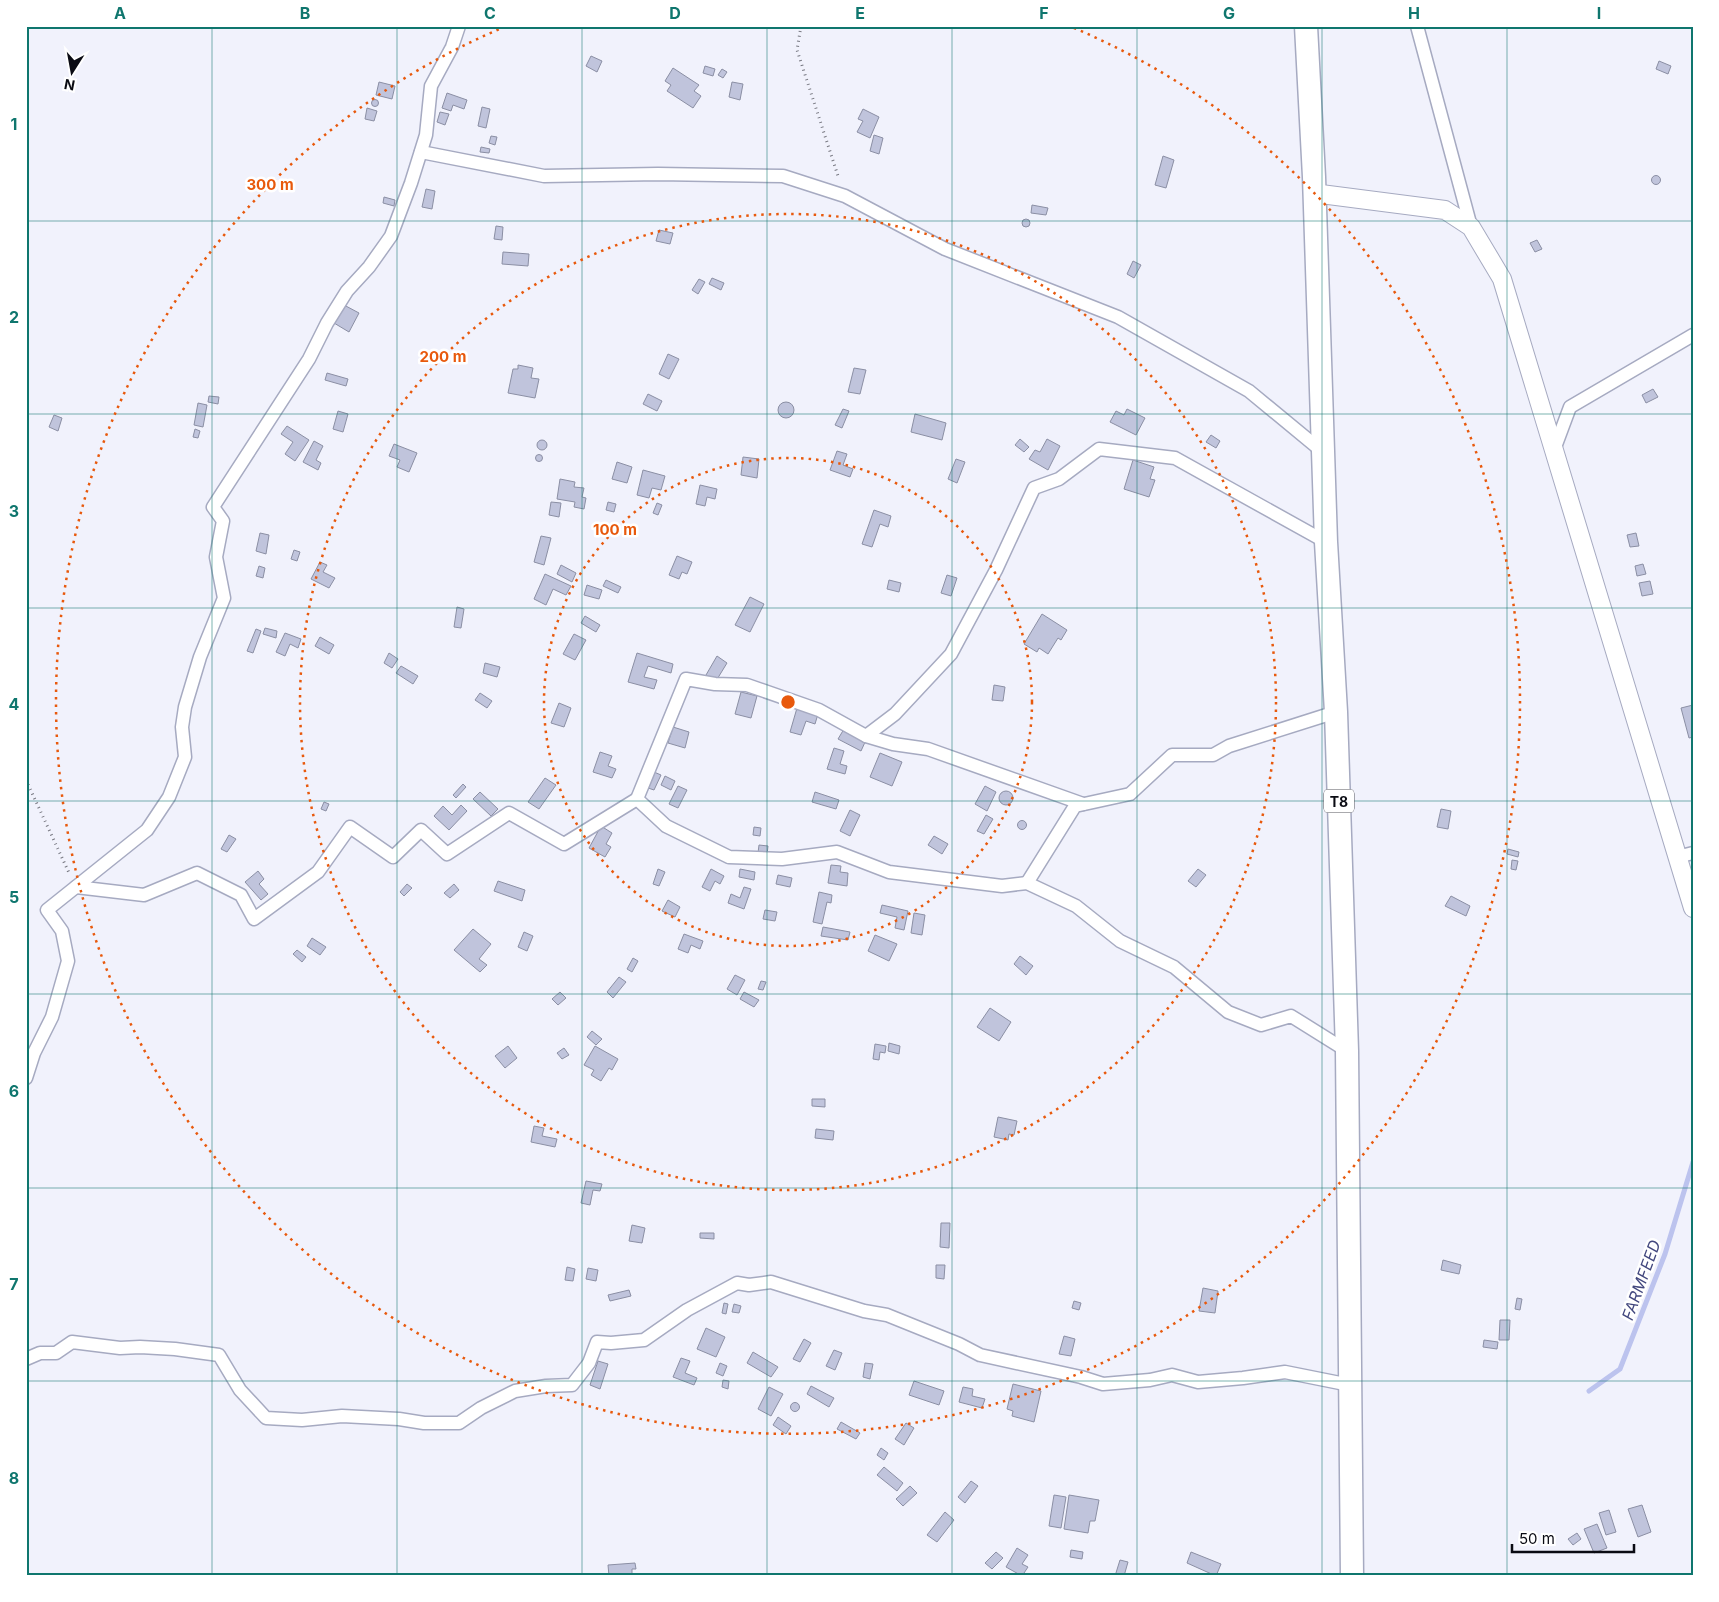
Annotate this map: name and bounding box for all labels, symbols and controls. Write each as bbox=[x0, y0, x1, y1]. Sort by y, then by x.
text: A bbox=[114, 3, 126, 23]
text: B bbox=[300, 3, 310, 23]
text: C bbox=[484, 3, 496, 23]
text: D bbox=[669, 3, 681, 23]
text: E bbox=[855, 3, 865, 23]
text: F bbox=[1039, 3, 1049, 23]
text: G bbox=[1223, 3, 1235, 23]
text: H bbox=[1408, 3, 1420, 23]
text: I bbox=[1597, 3, 1601, 23]
north arrow bbox=[48, 48, 98, 98]
text: N bbox=[63, 76, 76, 95]
text: 1 bbox=[11, 114, 17, 134]
text: 300 m bbox=[246, 175, 294, 194]
text: 2 bbox=[9, 307, 19, 327]
text: 200 m bbox=[420, 347, 466, 366]
text: 3 bbox=[9, 501, 19, 521]
text: 100 m bbox=[593, 520, 637, 539]
centre of rings bbox=[779, 693, 797, 711]
text: 4 bbox=[9, 694, 20, 714]
road number: T8 bbox=[1324, 789, 1354, 812]
text: 5 bbox=[9, 887, 19, 907]
text: 6 bbox=[9, 1081, 19, 1101]
water label: FARMFEED bbox=[1617, 1237, 1665, 1323]
text: 7 bbox=[9, 1274, 19, 1294]
text: 8 bbox=[9, 1468, 19, 1488]
scale bar bbox=[1512, 1522, 1634, 1554]
text: 50 m bbox=[1519, 1529, 1555, 1548]

